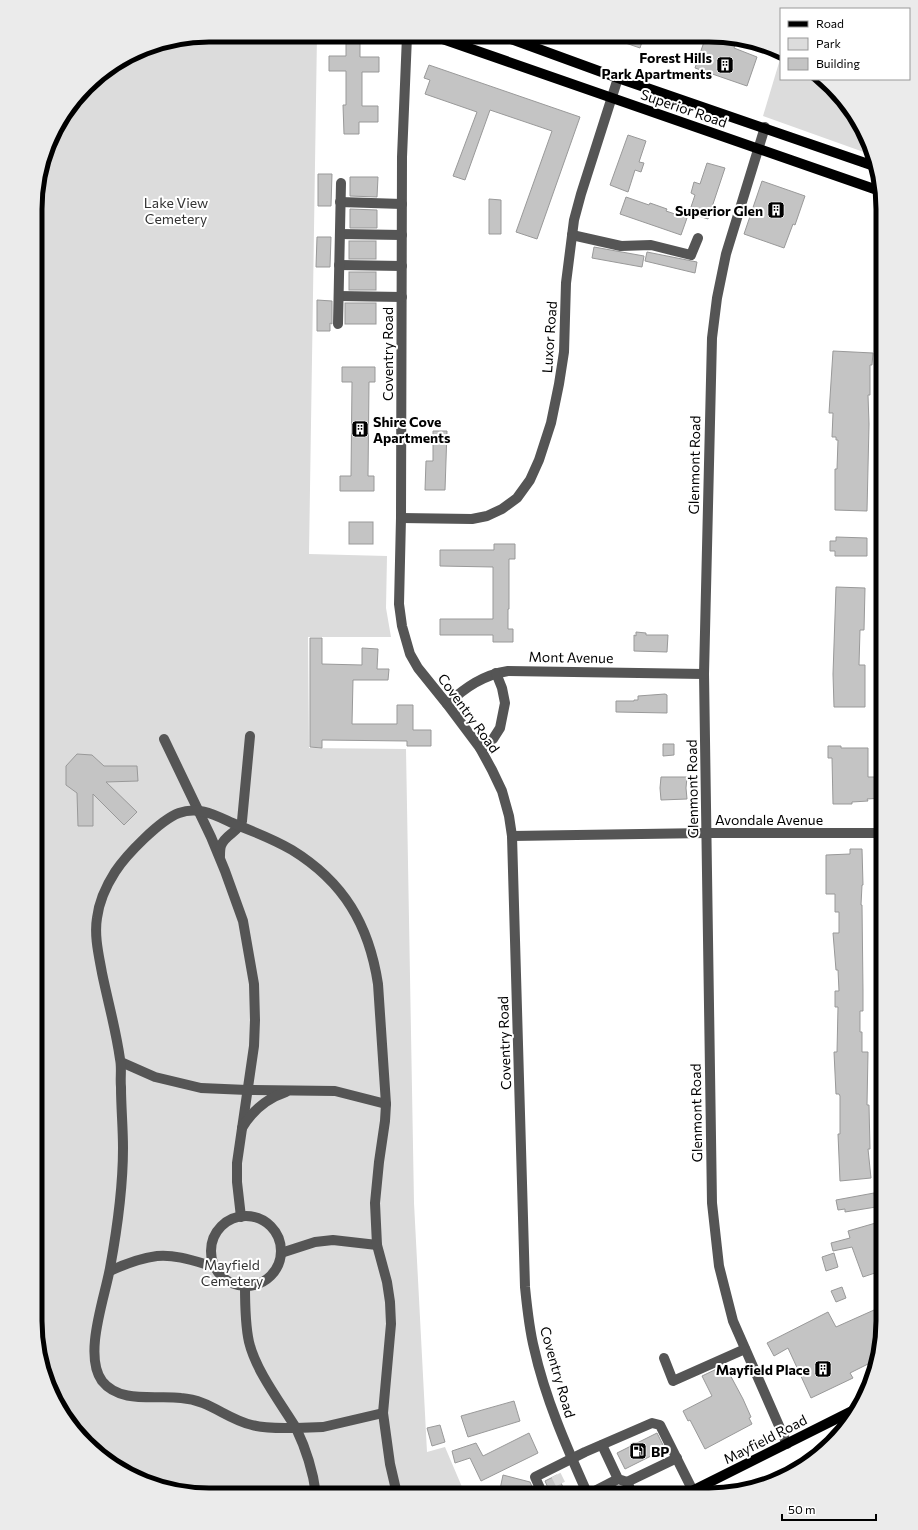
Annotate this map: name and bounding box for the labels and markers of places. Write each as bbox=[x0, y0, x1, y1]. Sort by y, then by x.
place label: Forest Hills Park Apartments bbox=[602, 49, 712, 82]
building icon: Forest Hills Park Apartments bbox=[715, 55, 735, 75]
building icon: Superior Glen bbox=[766, 200, 786, 220]
place label: Superior Glen bbox=[675, 202, 763, 219]
place label: Shire Cove Apartments bbox=[373, 413, 451, 446]
building icon: Shire Cove Apartments bbox=[350, 419, 370, 439]
building icon: Mayfield Place bbox=[813, 1359, 833, 1379]
place label: Mayfield Place bbox=[716, 1361, 810, 1378]
fuel station icon: BP bbox=[628, 1441, 648, 1461]
place label: BP bbox=[651, 1443, 669, 1460]

